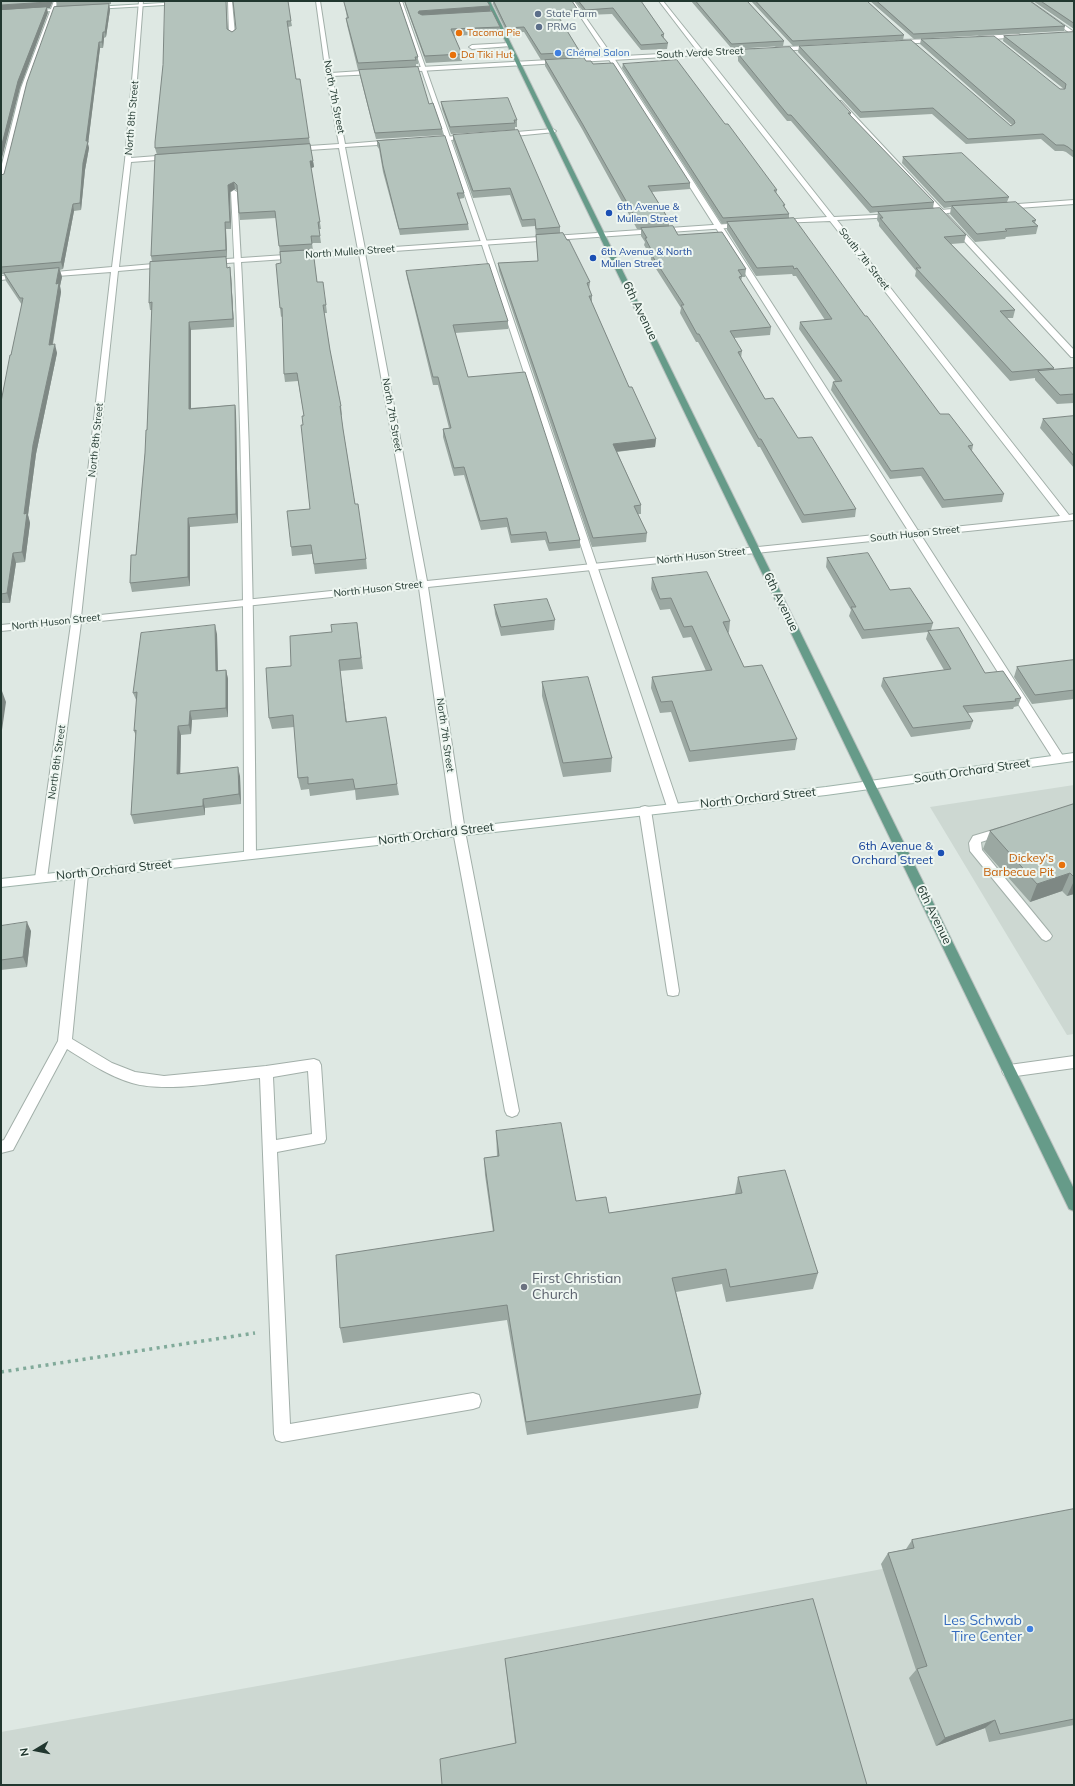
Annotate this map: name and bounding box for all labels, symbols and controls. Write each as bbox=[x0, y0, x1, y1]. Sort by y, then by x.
place label: State Farm bbox=[546, 8, 597, 20]
marker: State Farm bbox=[533, 9, 543, 19]
place label: PRMG bbox=[547, 21, 576, 33]
marker: PRMG bbox=[534, 22, 544, 32]
place label: Tacoma Pie bbox=[467, 27, 521, 39]
marker: Tacoma Pie bbox=[454, 28, 464, 38]
street label: South Verde Street bbox=[656, 45, 744, 61]
place label: Chémel Salon bbox=[566, 47, 630, 59]
marker: Chémel Salon bbox=[553, 48, 563, 58]
place label: Da Tiki Hut bbox=[461, 49, 513, 61]
marker: Da Tiki Hut bbox=[448, 50, 458, 60]
street label: North 7th Street bbox=[321, 59, 347, 135]
street label: North 8th Street bbox=[123, 80, 141, 156]
place label: 6th Avenue & Mullen Street bbox=[617, 201, 679, 224]
marker: 6th Avenue & Mullen Street bbox=[604, 208, 614, 218]
street label: South 7th Street bbox=[836, 226, 892, 292]
street label: North Mullen Street bbox=[305, 243, 395, 261]
place label: 6th Avenue & North Mullen Street bbox=[601, 246, 692, 270]
marker: 6th Avenue & North Mullen Street bbox=[588, 253, 598, 263]
street label: 6th Avenue bbox=[620, 279, 660, 343]
street label: North 7th Street bbox=[380, 377, 404, 453]
street label: North 8th Street bbox=[86, 402, 106, 478]
street label: South Huson Street bbox=[870, 523, 960, 545]
street label: North Huson Street bbox=[656, 545, 746, 567]
street label: 6th Avenue bbox=[761, 570, 801, 634]
street label: North Huson Street bbox=[333, 578, 423, 600]
street label: North Huson Street bbox=[11, 611, 101, 633]
street label: North 7th Street bbox=[434, 697, 456, 773]
street label: North 8th Street bbox=[46, 724, 68, 800]
street label: South Orchard Street bbox=[913, 756, 1031, 786]
street label: North Orchard Street bbox=[699, 785, 817, 811]
street label: North Orchard Street bbox=[377, 820, 495, 848]
place label: 6th Avenue & Orchard Street bbox=[851, 839, 933, 867]
marker: 6th Avenue & Orchard Street bbox=[936, 848, 946, 858]
place label: Dickey's Barbecue Pit bbox=[983, 851, 1054, 879]
street label: North Orchard Street bbox=[55, 857, 173, 883]
marker: Dickey's Barbecue Pit bbox=[1057, 860, 1067, 870]
street label: 6th Avenue bbox=[914, 883, 954, 947]
place label: First Christian Church bbox=[532, 1271, 622, 1304]
marker: First Christian Church bbox=[519, 1282, 529, 1292]
place label: Les Schwab Tire Center bbox=[944, 1613, 1022, 1646]
marker: Les Schwab Tire Center bbox=[1025, 1624, 1035, 1634]
north arrow bbox=[16, 1730, 56, 1770]
text: N bbox=[17, 1747, 32, 1757]

